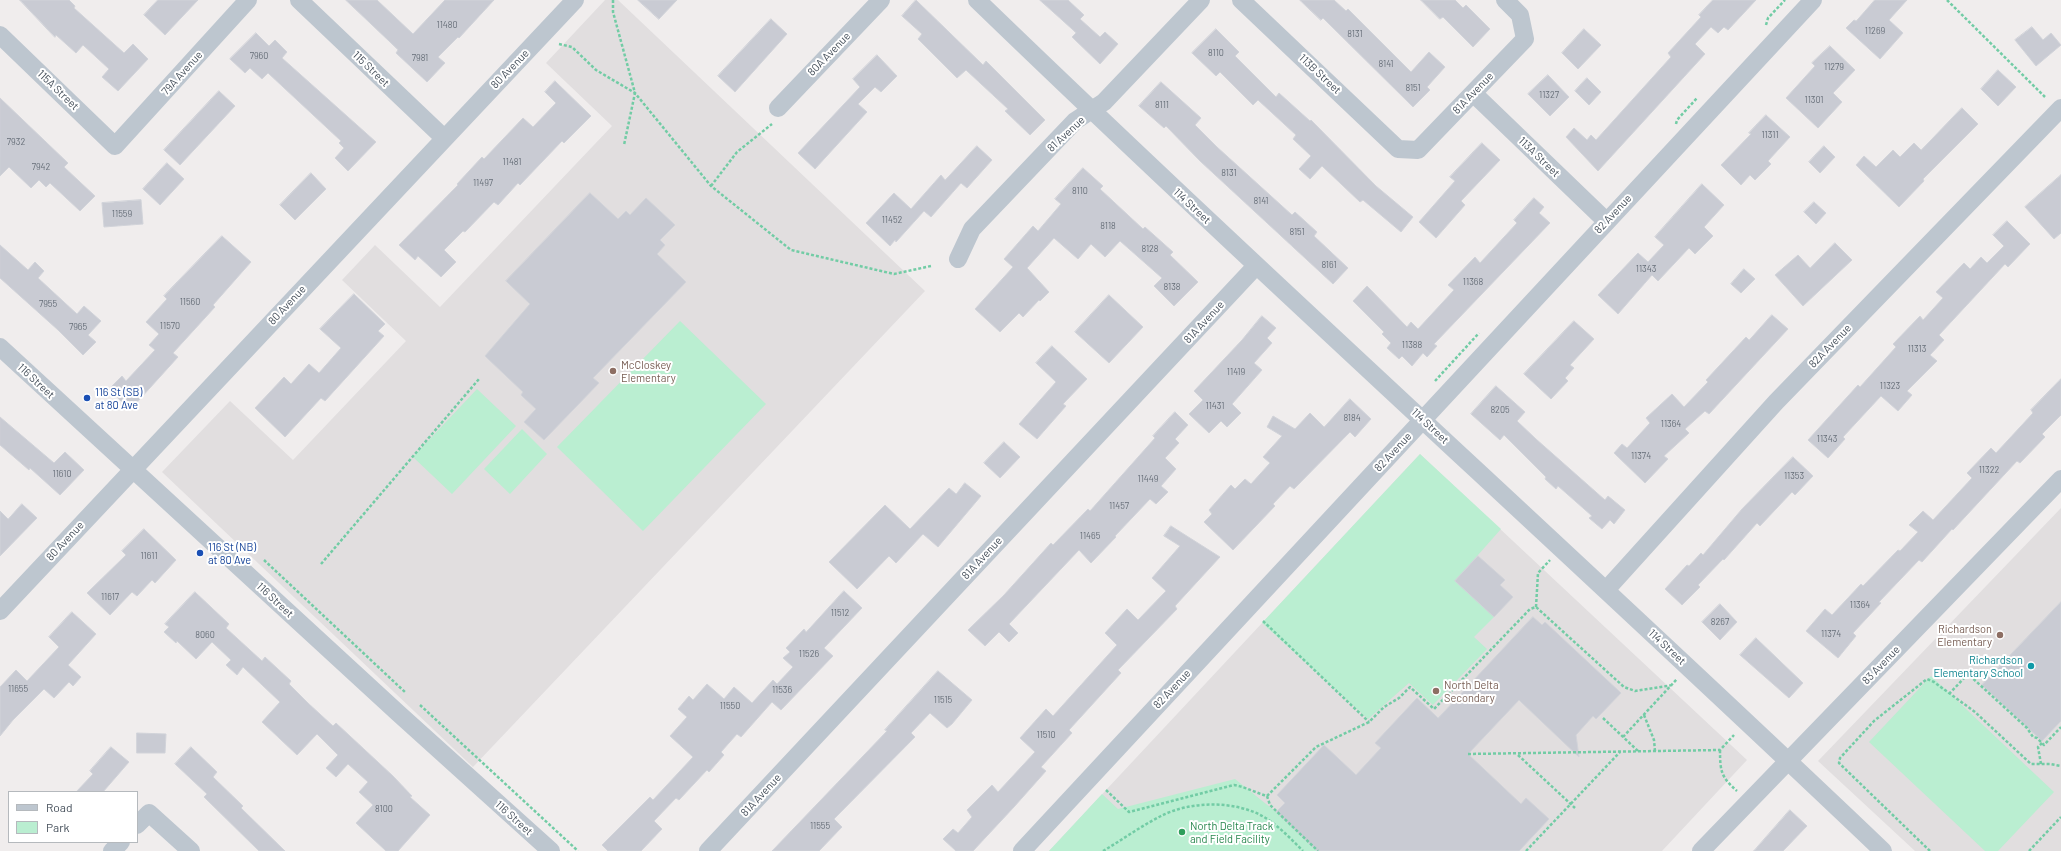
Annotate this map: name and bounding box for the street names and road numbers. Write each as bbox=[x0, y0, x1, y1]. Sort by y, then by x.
street label: 80A Avenue bbox=[805, 29, 853, 79]
street label: 80 Avenue bbox=[488, 47, 532, 91]
street label: 79A Avenue bbox=[159, 48, 205, 98]
street label: 115 Street bbox=[350, 48, 392, 90]
street label: 113B Street bbox=[1296, 51, 1344, 97]
street label: 115A Street bbox=[35, 67, 81, 113]
street label: 81A Avenue bbox=[1450, 69, 1496, 117]
street label: 81 Avenue bbox=[1045, 113, 1087, 155]
street label: 113A Street bbox=[1516, 134, 1562, 180]
street label: 114 Street bbox=[1171, 185, 1213, 227]
street label: 82 Avenue bbox=[1592, 192, 1634, 236]
street label: 80 Avenue bbox=[265, 283, 309, 327]
street label: 81A Avenue bbox=[1181, 298, 1227, 346]
street label: 82A Avenue bbox=[1806, 321, 1854, 371]
street label: 116 Street bbox=[15, 361, 57, 401]
street label: 114 Street bbox=[1409, 405, 1451, 447]
street label: 82 Avenue bbox=[1372, 430, 1414, 474]
street label: 80 Avenue bbox=[43, 519, 87, 563]
street label: 81A Avenue bbox=[959, 534, 1005, 582]
street label: 116 Street bbox=[254, 580, 296, 620]
street label: 114 Street bbox=[1646, 626, 1688, 668]
street label: 83 Avenue bbox=[1859, 643, 1903, 687]
street label: 82 Avenue bbox=[1151, 667, 1193, 711]
street label: 81A Avenue bbox=[738, 771, 784, 819]
street label: 116 Street bbox=[493, 798, 535, 838]

